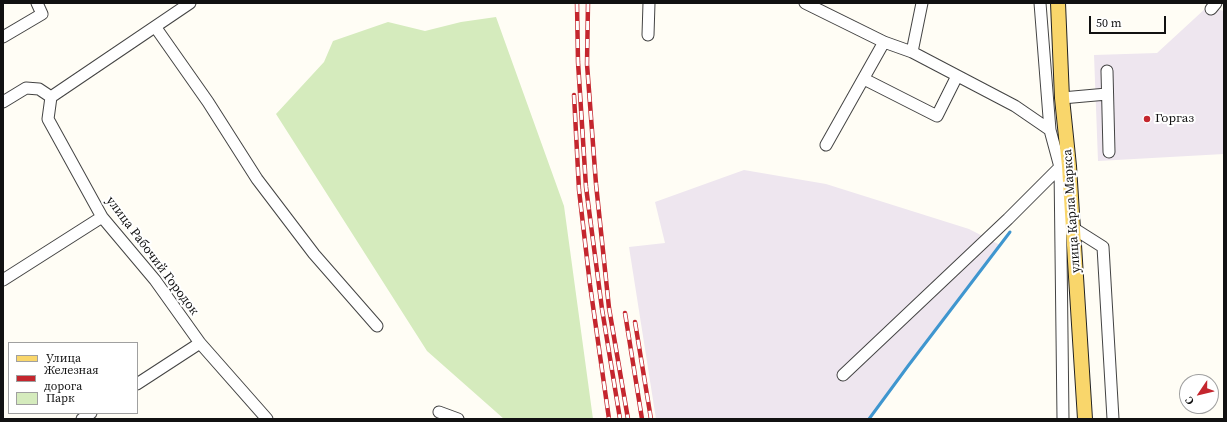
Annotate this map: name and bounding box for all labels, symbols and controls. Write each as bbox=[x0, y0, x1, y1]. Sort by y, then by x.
scale bar bbox=[1091, 8, 1168, 34]
text: 50 m bbox=[1096, 15, 1122, 31]
place label: Горгаз bbox=[1155, 111, 1194, 127]
marker: Горгаз bbox=[1142, 114, 1152, 124]
street label: улица Карла Маркса bbox=[1060, 148, 1084, 274]
street label: улица Рабочий Городок bbox=[102, 194, 202, 318]
legend bbox=[8, 342, 138, 414]
text: Улица bbox=[46, 350, 81, 366]
text: Железная дорога bbox=[44, 362, 99, 394]
north arrow bbox=[1179, 374, 1219, 414]
text: Парк bbox=[46, 390, 75, 406]
text: С bbox=[1181, 393, 1198, 408]

